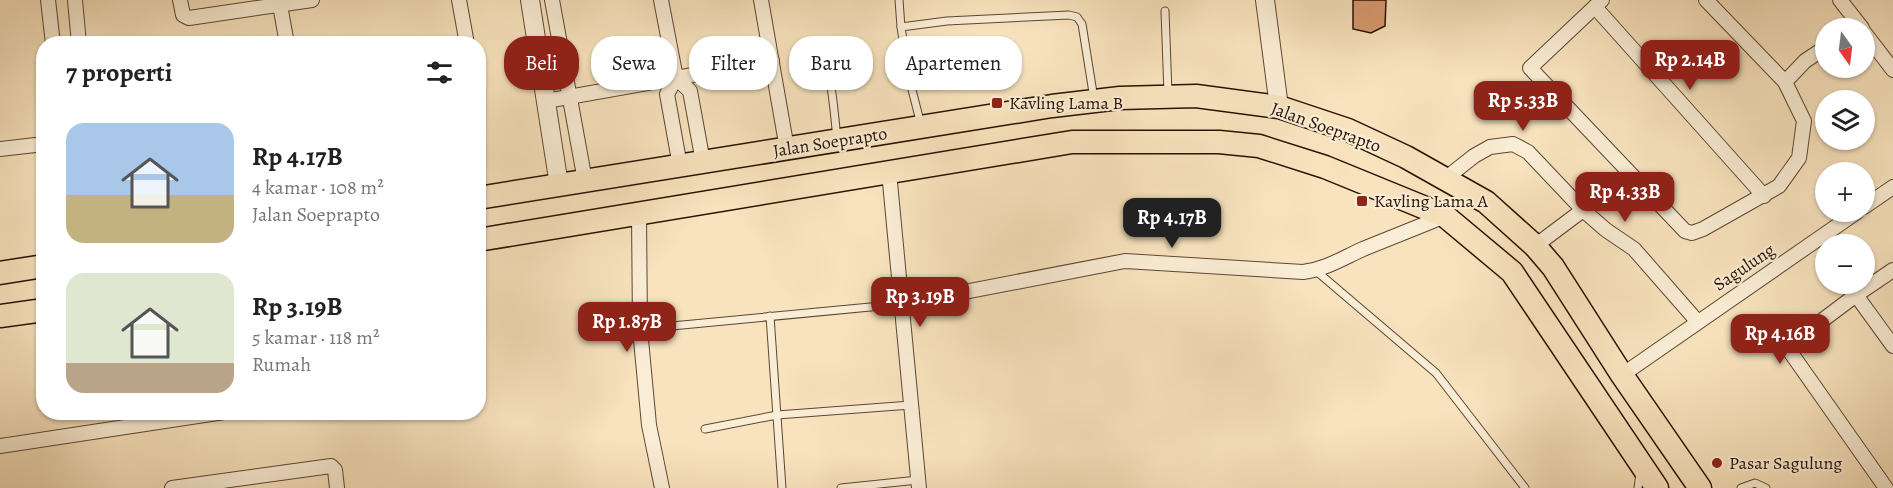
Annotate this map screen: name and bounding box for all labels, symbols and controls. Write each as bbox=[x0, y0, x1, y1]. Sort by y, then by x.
north arrow bbox=[1815, 18, 1875, 78]
map controls bbox=[1815, 18, 1875, 294]
chip: Beli bbox=[504, 36, 579, 90]
chip: Sewa bbox=[591, 36, 677, 90]
chip: Filter bbox=[689, 36, 777, 90]
chip: Baru bbox=[789, 36, 873, 90]
chip: Apartemen bbox=[885, 36, 1022, 90]
pin: Rp 2.14B bbox=[1628, 40, 1752, 91]
text: Rp 2.14B bbox=[1655, 46, 1725, 73]
text: 7 properti bbox=[66, 55, 172, 90]
icon: filters bbox=[423, 56, 456, 89]
pin: Rp 5.33B bbox=[1461, 81, 1585, 132]
text: Rp 5.33B bbox=[1488, 87, 1558, 114]
button: layers bbox=[1815, 90, 1875, 150]
place label: Kavling Lama B bbox=[1009, 91, 1123, 115]
marker: Kavling Lama B bbox=[990, 96, 1004, 110]
street label: Jalan Soeprapto bbox=[1268, 96, 1384, 158]
street label: Jalan Soeprapto bbox=[771, 121, 889, 163]
text: Rp 4.17B bbox=[252, 139, 343, 174]
icon: home bbox=[114, 147, 186, 219]
button: + bbox=[1815, 162, 1875, 222]
pin: Rp 4.33B bbox=[1563, 172, 1687, 223]
text: 4 kamar · 108 m² bbox=[252, 174, 384, 201]
text: Rp 4.33B bbox=[1589, 178, 1661, 205]
place label: Kavling Lama A bbox=[1374, 189, 1489, 213]
marker: Kavling Lama A bbox=[1355, 194, 1369, 208]
pin: Rp 4.17B bbox=[1110, 198, 1234, 249]
text: Jalan Soeprapto bbox=[252, 201, 380, 228]
text: Rp 4.17B bbox=[1137, 204, 1207, 231]
button: − bbox=[1815, 234, 1875, 294]
street label: Sagulung bbox=[1709, 238, 1779, 296]
pin: Rp 3.19B bbox=[858, 277, 982, 328]
text: Rp 3.19B bbox=[885, 283, 955, 310]
text: Rp 3.19B bbox=[252, 289, 343, 324]
icon: home bbox=[114, 297, 186, 369]
pin: Rp 1.87B bbox=[565, 302, 689, 353]
text: Rp 1.87B bbox=[592, 308, 662, 335]
pin: Rp 4.16B bbox=[1718, 314, 1842, 365]
text: Rp 4.16B bbox=[1745, 320, 1815, 347]
text: 5 kamar · 118 m² bbox=[252, 324, 379, 351]
text: Rumah bbox=[252, 351, 311, 378]
place label: Pasar Sagulung bbox=[1729, 451, 1842, 475]
marker: Pasar Sagulung bbox=[1710, 456, 1724, 470]

